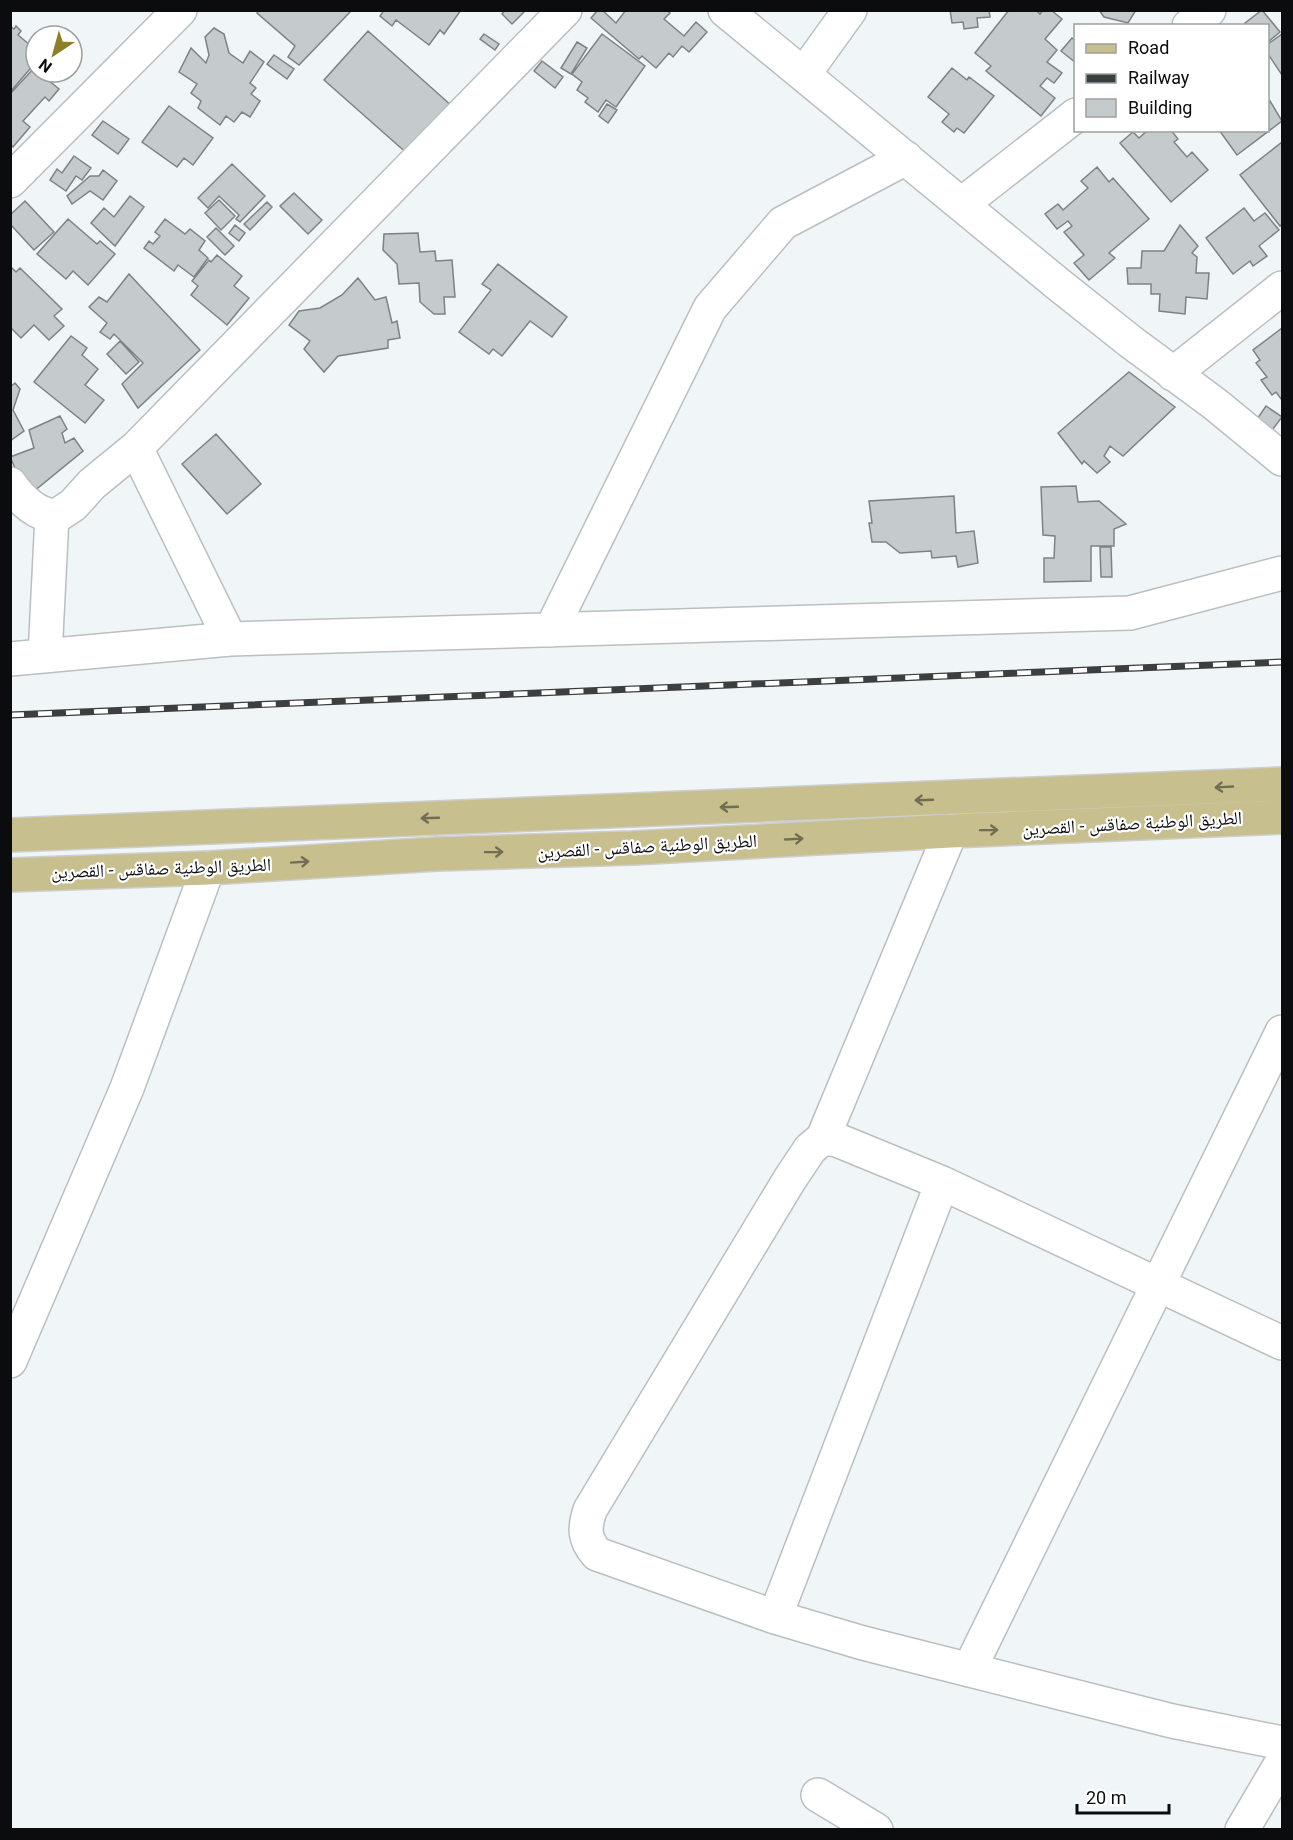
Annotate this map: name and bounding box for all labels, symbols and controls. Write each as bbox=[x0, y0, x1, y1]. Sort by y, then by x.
north arrow bbox=[24, 24, 84, 84]
legend bbox=[1074, 24, 1269, 132]
text: Road bbox=[1128, 37, 1169, 58]
text: N bbox=[35, 55, 56, 77]
text: Railway bbox=[1128, 67, 1190, 88]
text: Building bbox=[1128, 97, 1192, 118]
one-way arrow bbox=[1215, 781, 1235, 793]
one-way arrow bbox=[915, 794, 935, 805]
one-way arrow bbox=[720, 801, 740, 813]
street label: الطريق الوطنية صفاقس - القصرين bbox=[1022, 807, 1243, 840]
one-way arrow bbox=[420, 813, 440, 824]
one-way arrow bbox=[978, 824, 998, 835]
street label: الطريق الوطنية صفاقس - القصرين bbox=[537, 830, 758, 863]
one-way arrow bbox=[784, 834, 804, 845]
one-way arrow bbox=[484, 847, 504, 858]
street label: الطريق الوطنية صفاقس - القصرين bbox=[51, 854, 271, 883]
one-way arrow bbox=[289, 857, 309, 868]
scale bar bbox=[1077, 1777, 1168, 1815]
text: 20 m bbox=[1086, 1787, 1126, 1808]

